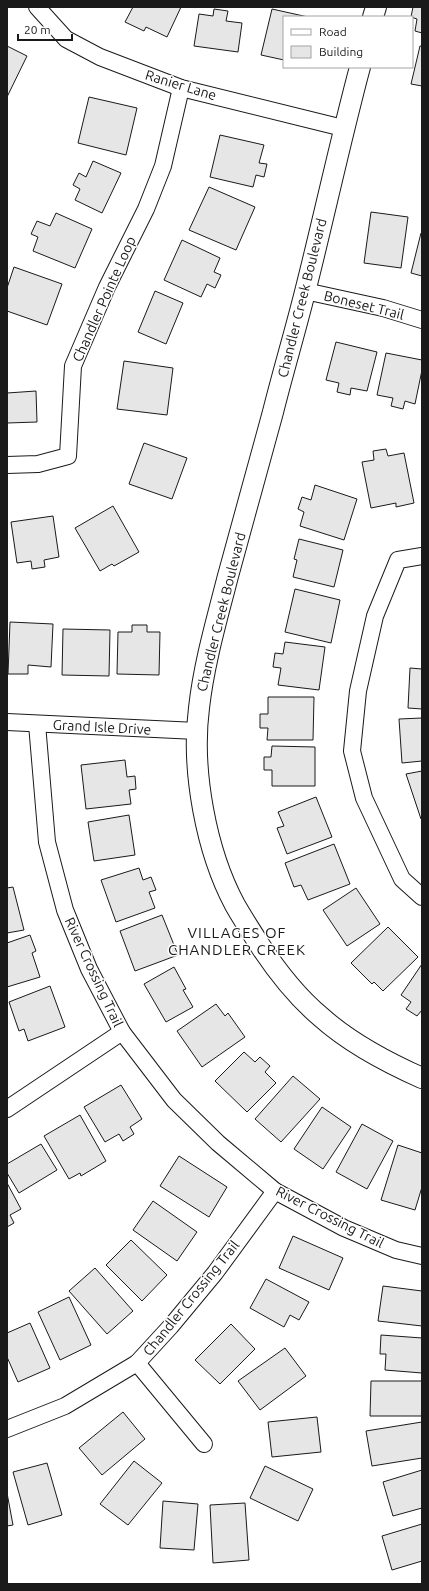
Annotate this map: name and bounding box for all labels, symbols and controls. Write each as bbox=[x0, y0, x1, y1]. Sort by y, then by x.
scale bar bbox=[18, 16, 72, 42]
legend bbox=[283, 16, 413, 68]
text: 20 m bbox=[24, 23, 51, 36]
text: Road bbox=[319, 25, 347, 38]
text: Building bbox=[319, 45, 363, 58]
street label: Ranier Lane bbox=[143, 67, 219, 103]
street label: Chandler Creek Boulevard bbox=[274, 217, 330, 379]
street label: Chandler Pointe Loop bbox=[69, 234, 139, 364]
street label: Boneset Trail bbox=[322, 287, 406, 323]
street label: Chandler Creek Boulevard bbox=[193, 531, 249, 693]
street label: Grand Isle Drive bbox=[52, 716, 152, 738]
street label: River Crossing Trail bbox=[62, 915, 127, 1030]
district label: VILLAGES OF CHANDLER CREEK bbox=[168, 924, 306, 958]
street label: River Crossing Trail bbox=[273, 1183, 387, 1251]
street label: Chandler Crossing Trail bbox=[140, 1237, 243, 1359]

